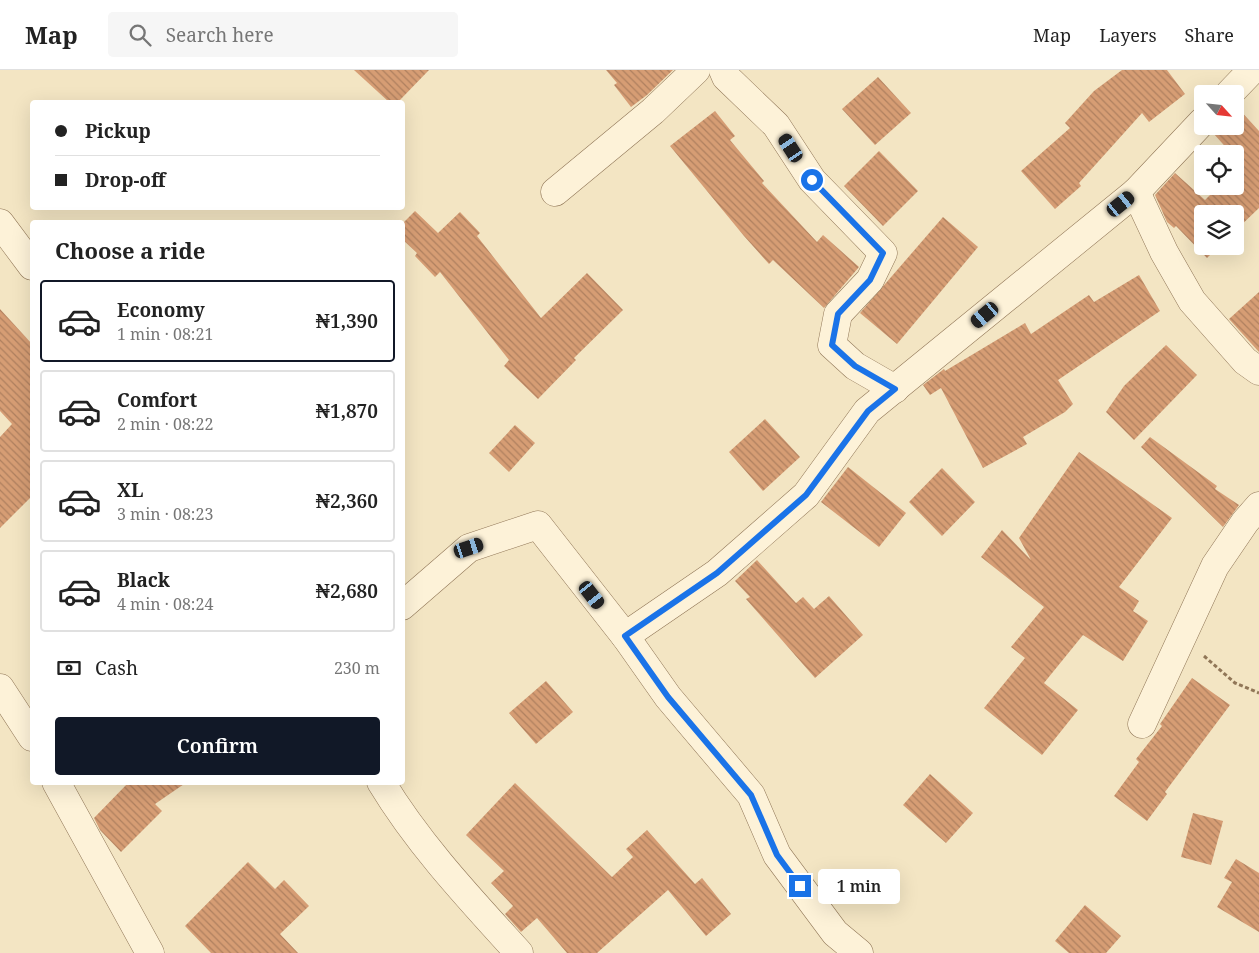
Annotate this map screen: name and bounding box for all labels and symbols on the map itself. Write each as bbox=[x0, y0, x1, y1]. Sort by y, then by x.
north arrow bbox=[1194, 85, 1244, 135]
car bbox=[776, 131, 805, 165]
route start bbox=[801, 169, 823, 191]
car bbox=[1104, 189, 1137, 219]
car bbox=[968, 300, 1001, 330]
car bbox=[452, 536, 485, 560]
car bbox=[576, 579, 607, 611]
callout: 1 min bbox=[818, 868, 900, 904]
route end bbox=[789, 875, 811, 897]

